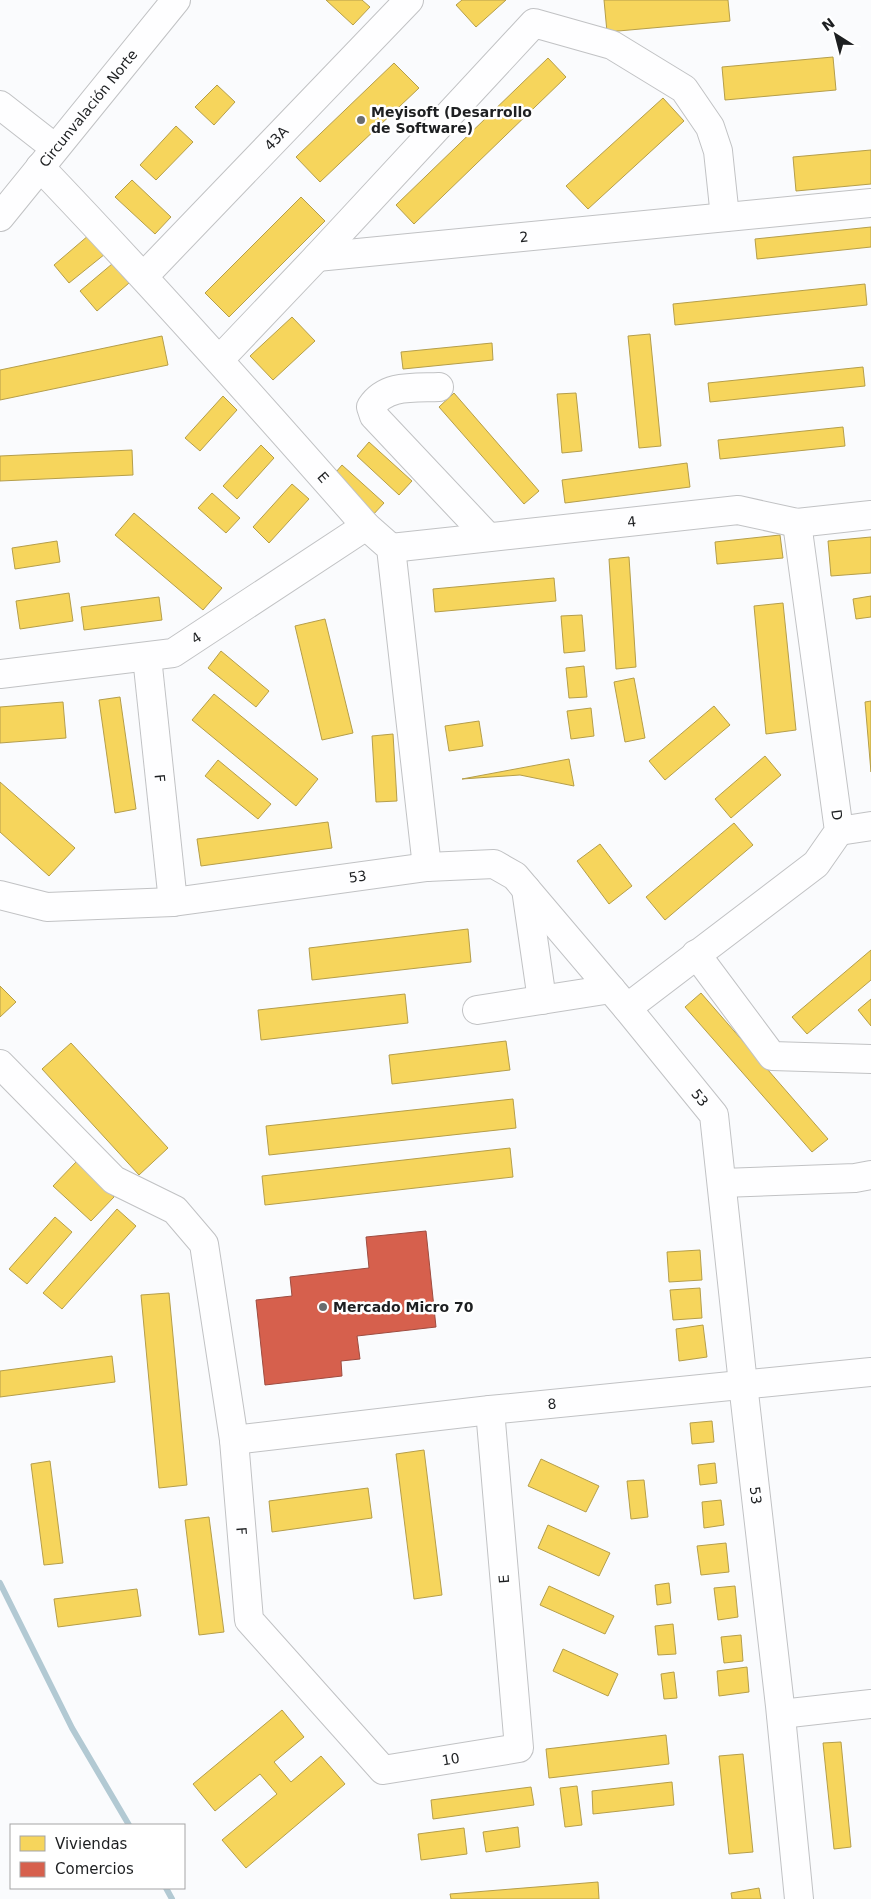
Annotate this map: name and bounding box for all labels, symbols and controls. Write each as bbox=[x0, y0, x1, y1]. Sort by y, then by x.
north arrow bbox=[811, 10, 861, 60]
text: N bbox=[819, 15, 838, 34]
street label: Circunvalación Norte bbox=[36, 46, 141, 170]
place label: Meyisoft (Desarrollo de Software) bbox=[371, 104, 532, 136]
marker: Meyisoft (Desarrollo de Software) bbox=[355, 114, 367, 126]
street label: 43A bbox=[261, 122, 292, 154]
street label: 2 bbox=[519, 228, 529, 245]
street label: E bbox=[314, 469, 332, 486]
street label: 4 bbox=[626, 513, 637, 530]
street label: 4 bbox=[188, 629, 204, 647]
street label: F bbox=[151, 773, 168, 783]
street label: D bbox=[828, 809, 846, 821]
street label: 53 bbox=[348, 867, 368, 886]
street label: 53 bbox=[688, 1086, 712, 1110]
place label: Mercado Micro 70 bbox=[333, 1299, 474, 1315]
marker: Mercado Micro 70 bbox=[317, 1301, 329, 1313]
street label: 8 bbox=[547, 1395, 557, 1412]
street label: 53 bbox=[747, 1486, 765, 1505]
street label: F bbox=[233, 1526, 250, 1536]
street label: E bbox=[496, 1574, 512, 1584]
street label: 10 bbox=[441, 1750, 461, 1768]
legend bbox=[10, 1824, 185, 1889]
text: Viviendas bbox=[55, 1835, 128, 1853]
text: Comercios bbox=[55, 1860, 134, 1878]

